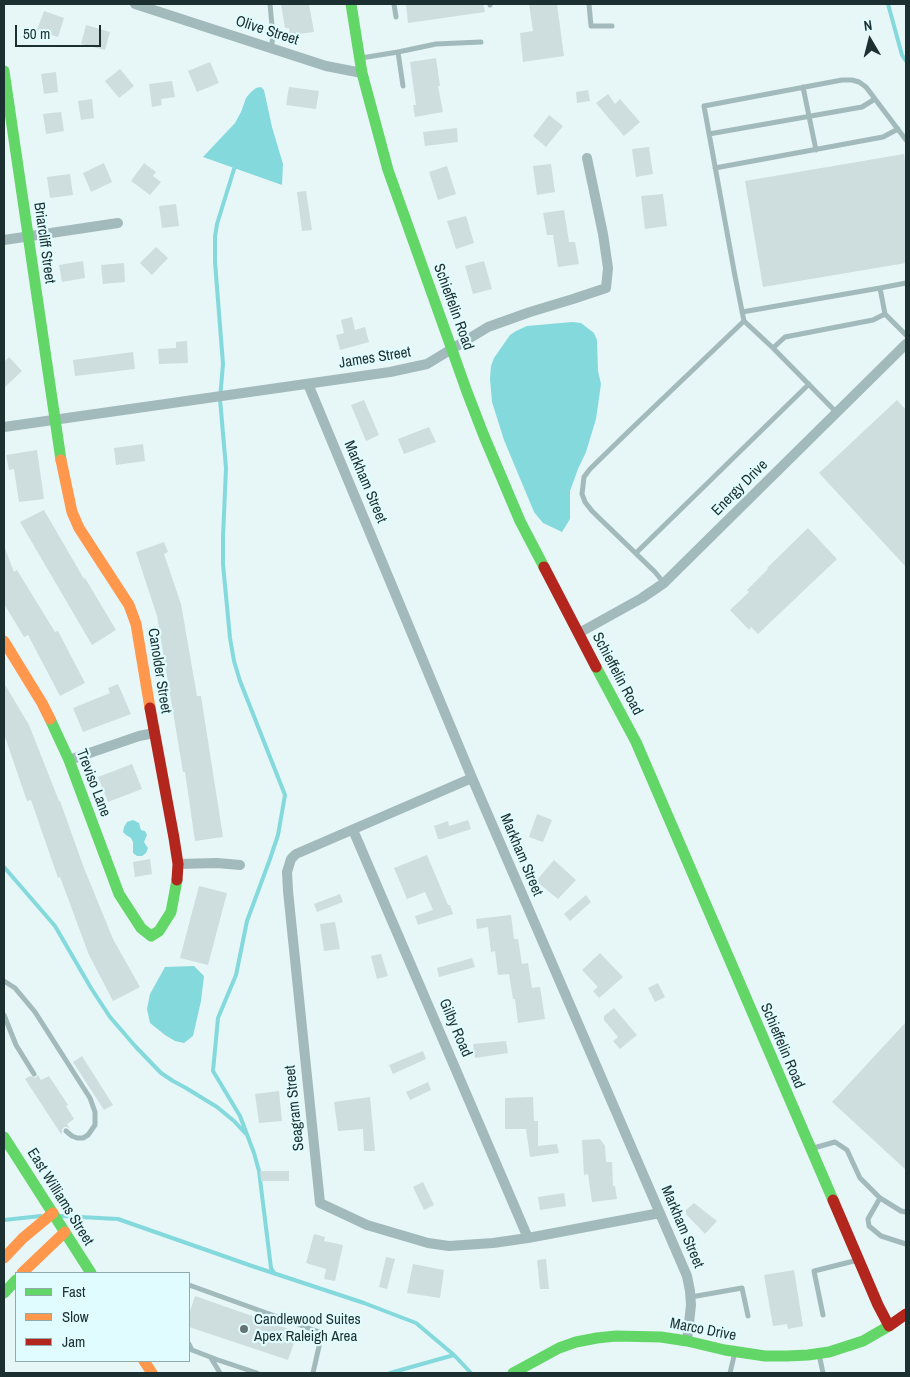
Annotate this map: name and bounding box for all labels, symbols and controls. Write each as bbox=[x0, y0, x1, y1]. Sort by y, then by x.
street label: Olive Street bbox=[233, 12, 301, 50]
scale bar bbox=[18, 15, 104, 47]
north arrow bbox=[845, 15, 895, 65]
text: N bbox=[863, 16, 873, 35]
text: 50 m bbox=[23, 23, 50, 44]
street label: Briarcliff Street bbox=[29, 201, 59, 285]
street label: Schieffelin Road bbox=[429, 261, 477, 353]
street label: James Street bbox=[338, 343, 412, 373]
street label: Markham Street bbox=[340, 438, 390, 526]
street label: Energy Drive bbox=[708, 456, 772, 520]
street label: Canolder Street bbox=[143, 627, 175, 715]
street label: Schieffelin Road bbox=[588, 630, 646, 718]
street label: Treviso Lane bbox=[72, 746, 114, 820]
street label: Markham Street bbox=[496, 811, 546, 899]
street label: Gilby Road bbox=[435, 996, 475, 1060]
street label: Schieffelin Road bbox=[756, 1001, 808, 1091]
street label: Seagram Street bbox=[282, 1064, 308, 1152]
street label: East Williams Street bbox=[23, 1145, 97, 1249]
street label: Markham Street bbox=[657, 1183, 707, 1271]
legend bbox=[15, 1272, 190, 1362]
text: Fast bbox=[62, 1281, 85, 1302]
text: Slow bbox=[62, 1306, 89, 1327]
place label: Candlewood Suites Apex Raleigh Area bbox=[254, 1311, 361, 1346]
street label: Marco Drive bbox=[668, 1315, 738, 1345]
marker: Candlewood Suites Apex Raleigh Area bbox=[238, 1323, 250, 1335]
text: Jam bbox=[62, 1331, 85, 1352]

